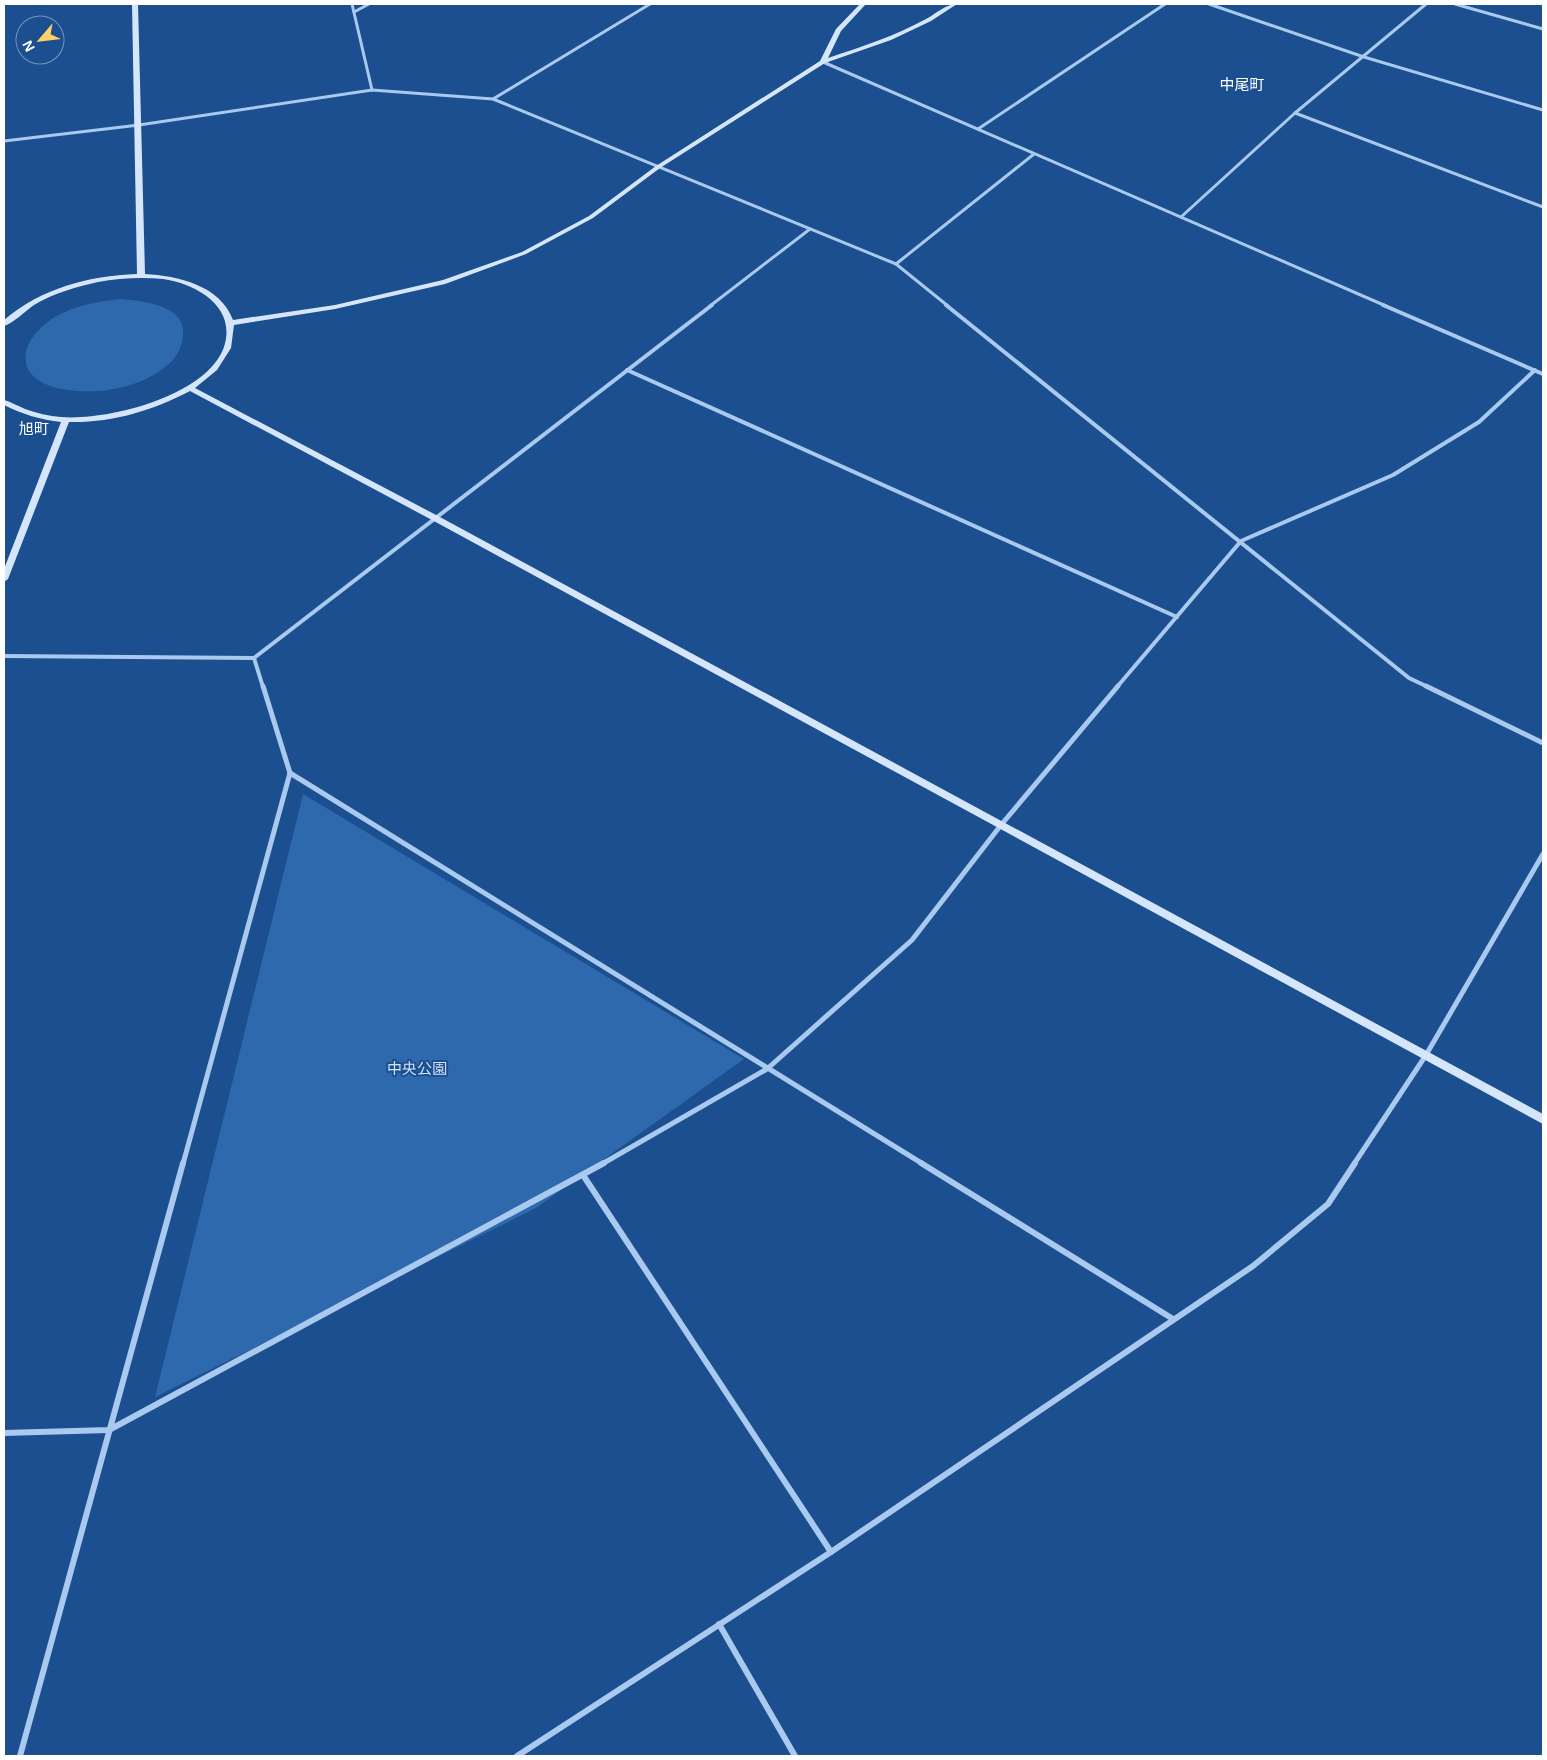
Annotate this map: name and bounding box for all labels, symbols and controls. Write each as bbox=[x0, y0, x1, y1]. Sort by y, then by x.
north arrow bbox=[15, 15, 65, 65]
text: N bbox=[19, 38, 38, 54]
district label: 中尾町 bbox=[1219, 76, 1265, 93]
district label: 旭町 bbox=[19, 420, 49, 437]
park label: 中央公園 bbox=[387, 1060, 447, 1077]

